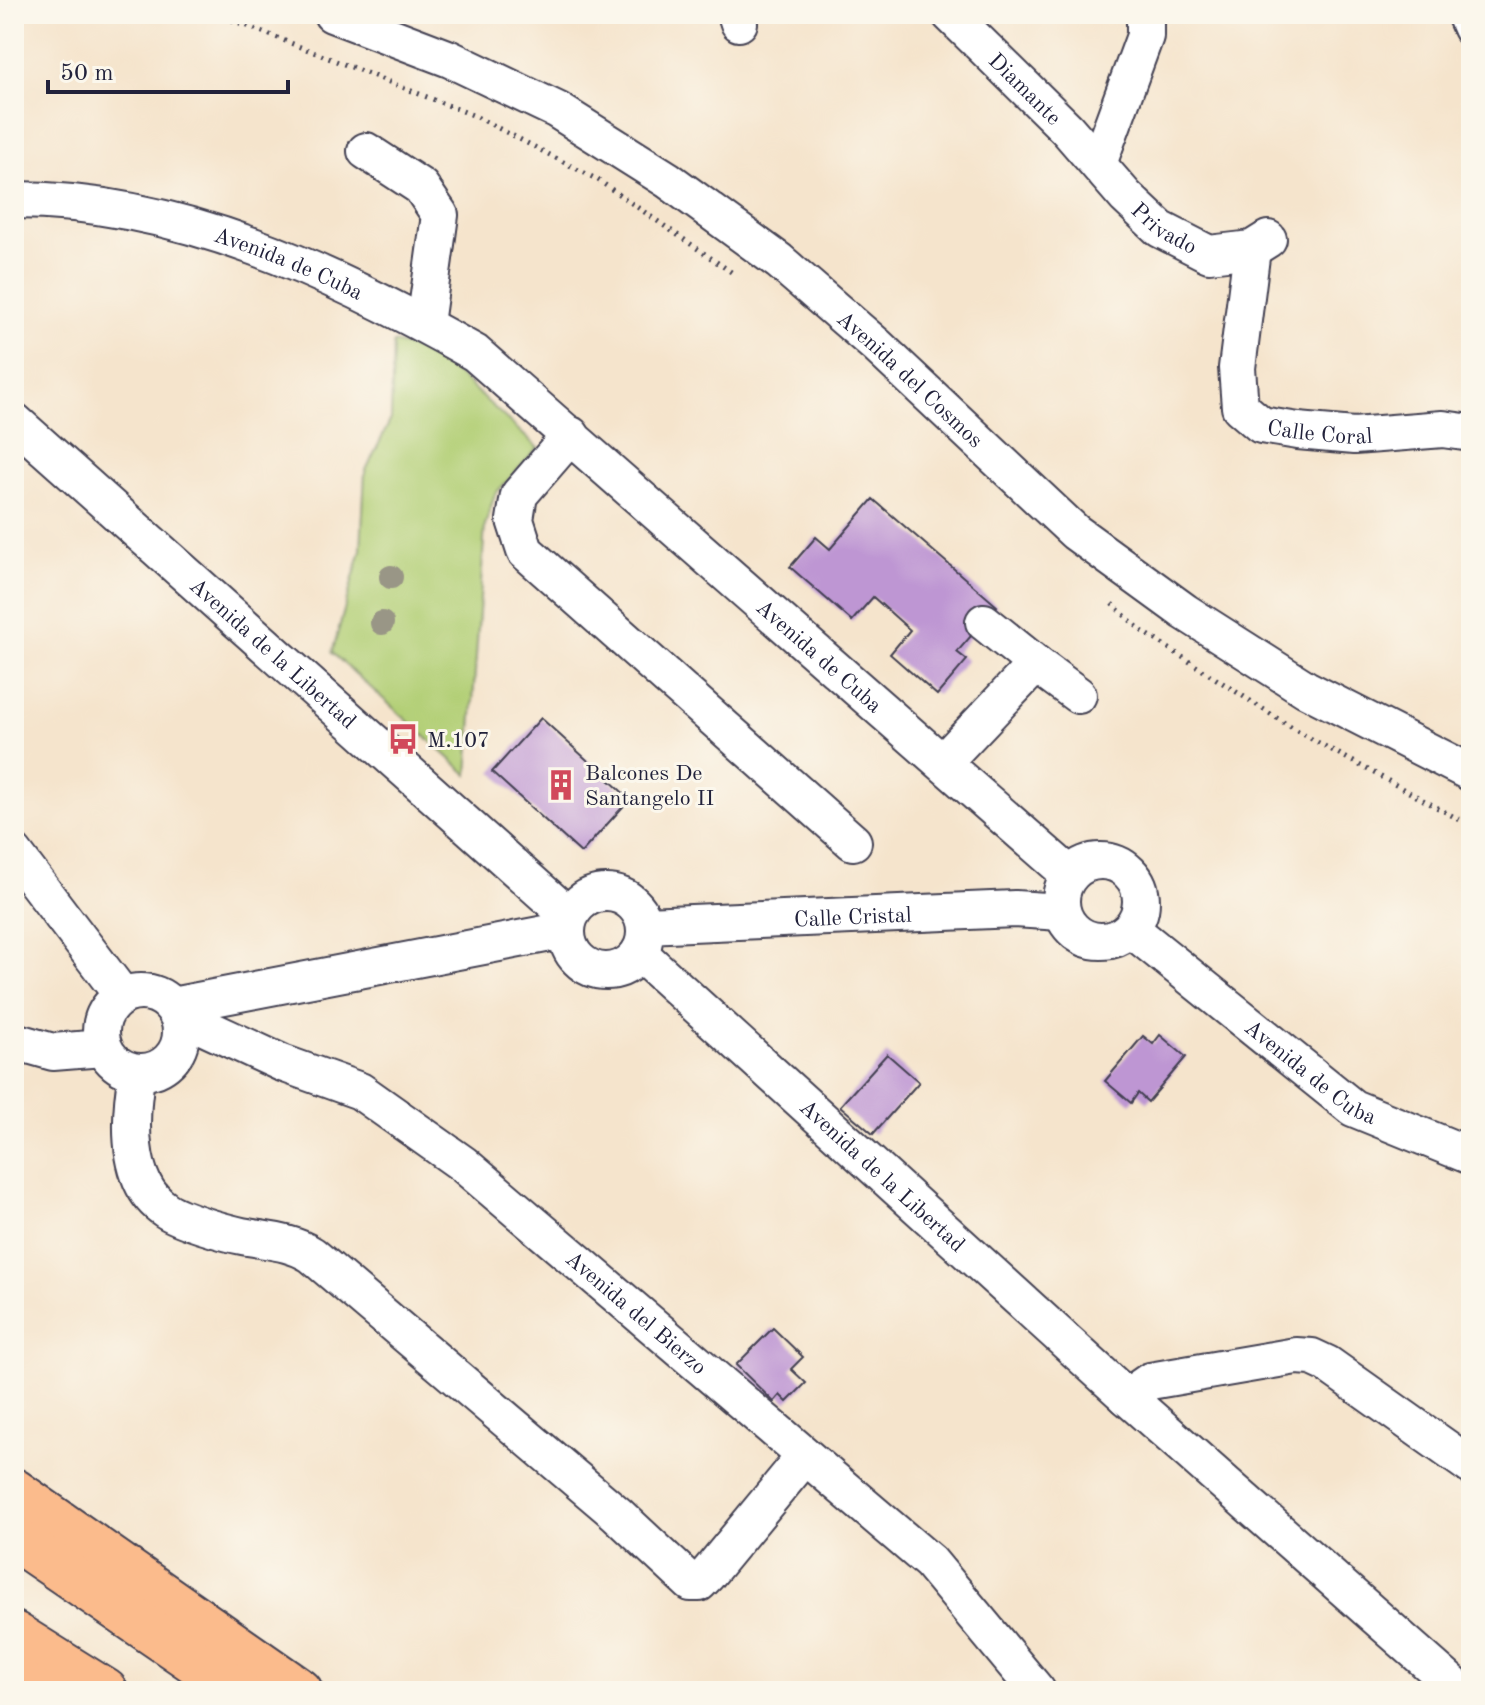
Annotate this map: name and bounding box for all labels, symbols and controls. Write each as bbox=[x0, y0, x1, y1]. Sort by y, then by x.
scale bar bbox=[48, 44, 288, 94]
street label: Diamante bbox=[984, 50, 1065, 130]
text: 50 m bbox=[60, 62, 114, 86]
street label: Privado bbox=[1126, 199, 1200, 259]
street label: Avenida de Cuba bbox=[211, 225, 366, 305]
street label: Avenida del Cosmos bbox=[832, 308, 986, 452]
street label: Calle Coral bbox=[1265, 417, 1373, 449]
street label: Avenida de la Libertad bbox=[185, 575, 360, 734]
street label: Avenida de Cuba bbox=[751, 596, 886, 718]
bus stop icon: M.107 bbox=[386, 722, 420, 756]
place label: M.107 bbox=[427, 730, 490, 752]
place label: Balcones De Santangelo II bbox=[585, 763, 714, 810]
building icon: Balcones De Santangelo II bbox=[544, 768, 578, 802]
street label: Calle Cristal bbox=[794, 904, 912, 932]
street label: Avenida de Cuba bbox=[1240, 1016, 1379, 1129]
street label: Avenida de la Libertad bbox=[795, 1096, 968, 1257]
street label: Avenida del Bierzo bbox=[561, 1248, 710, 1379]

